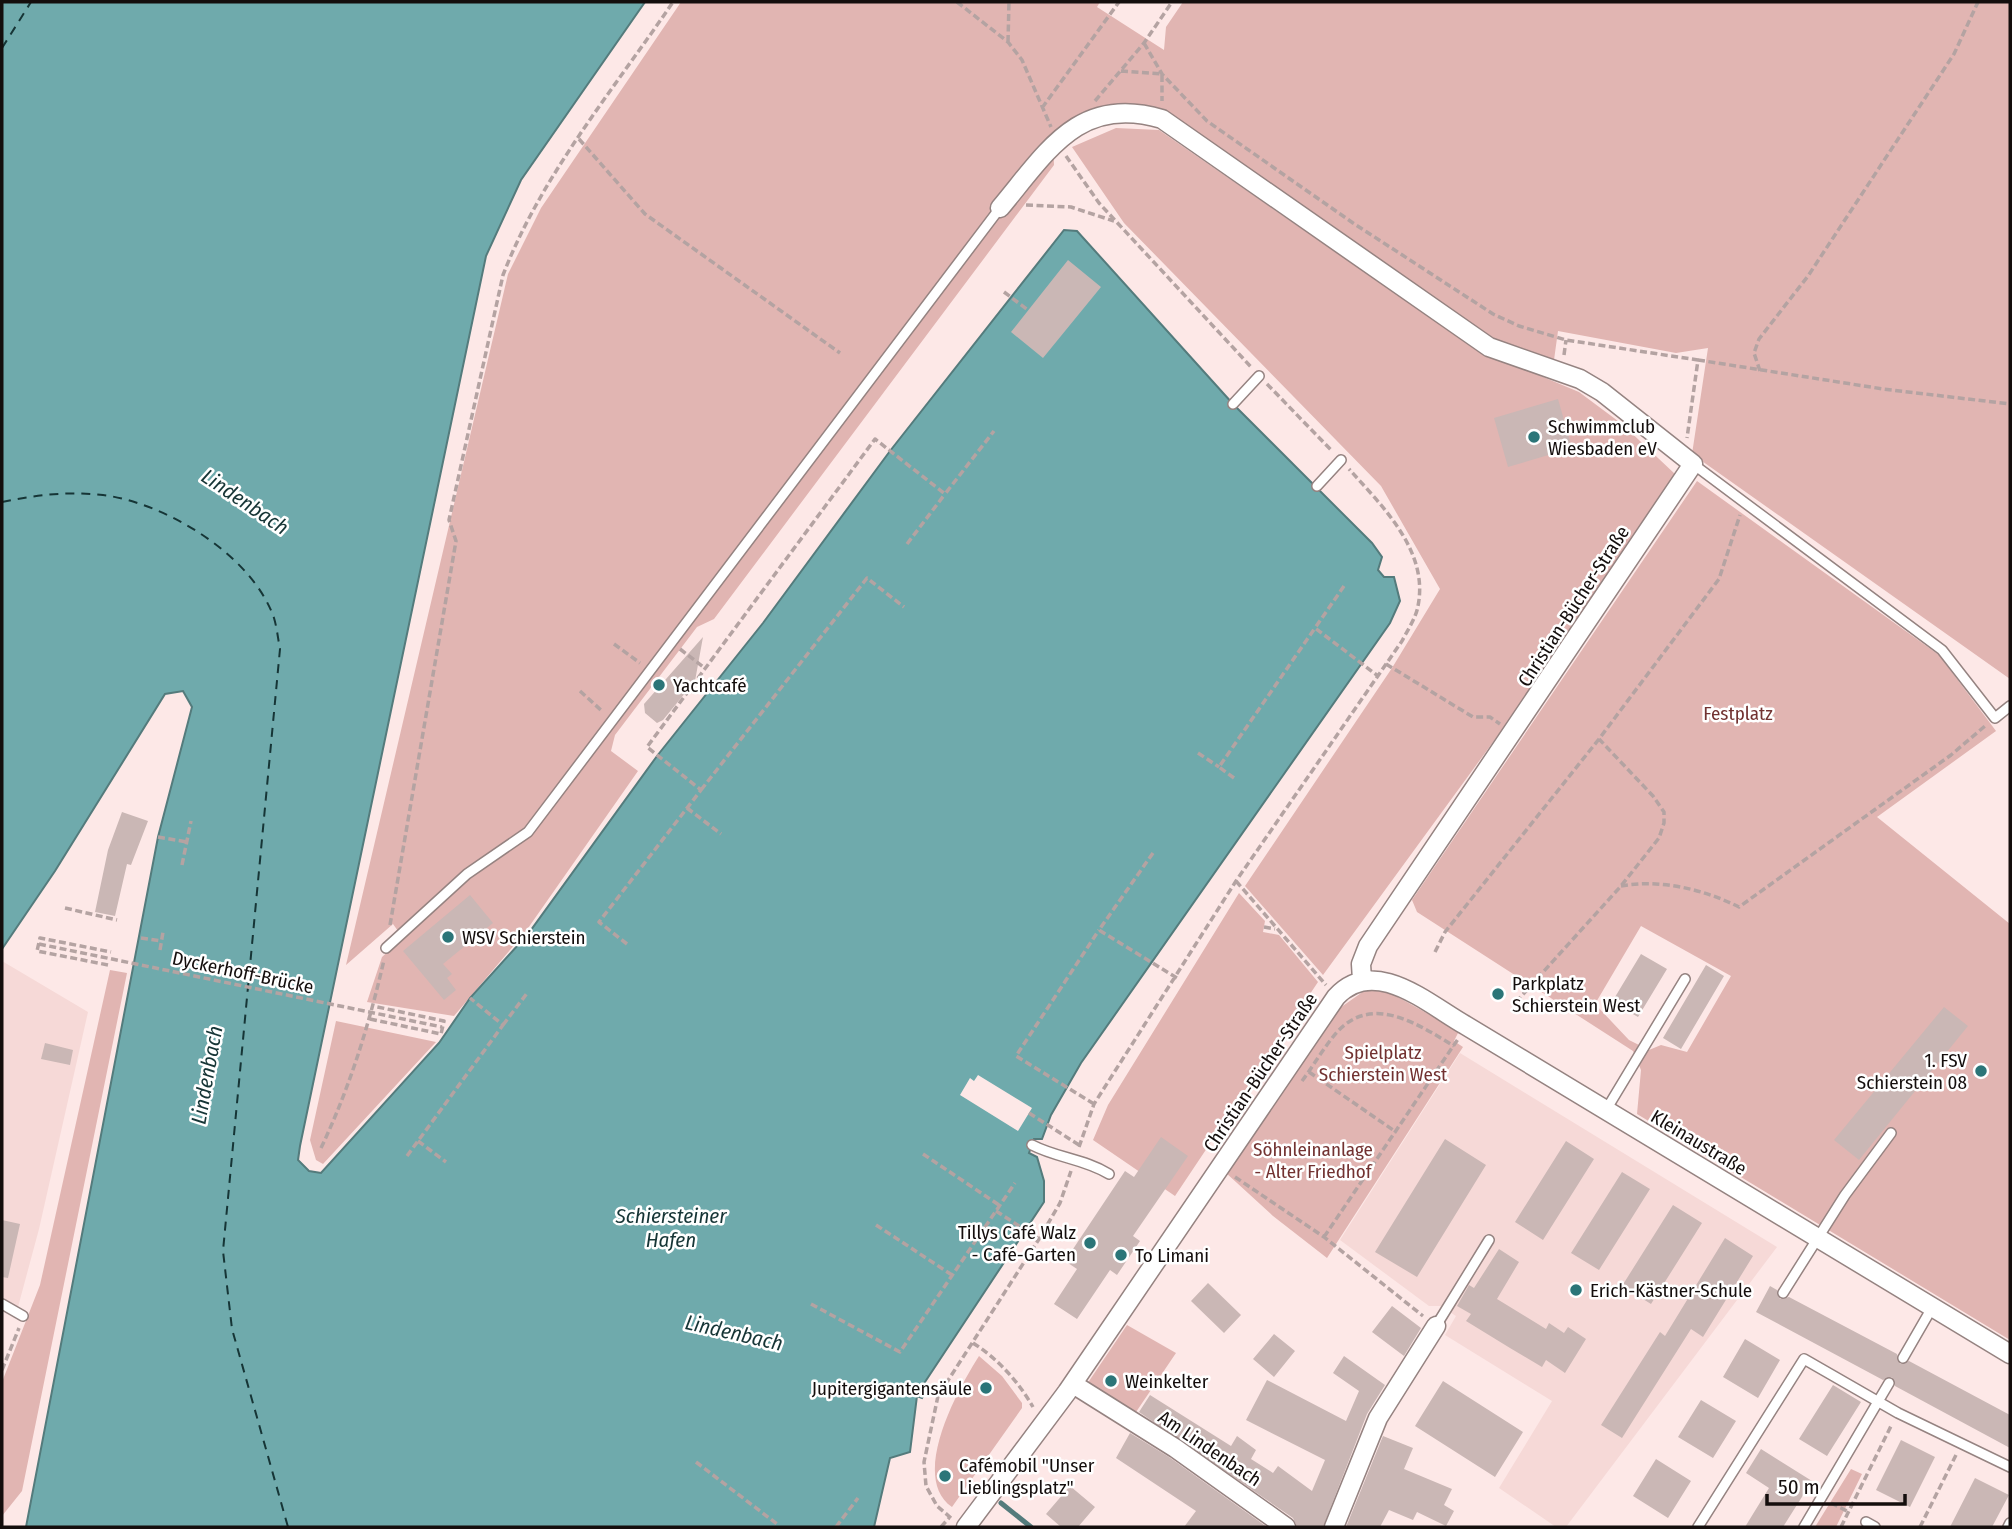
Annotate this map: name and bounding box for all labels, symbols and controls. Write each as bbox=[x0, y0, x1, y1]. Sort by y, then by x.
place label: Schwimmclub Wiesbaden eV bbox=[1548, 415, 1657, 460]
marker: Schwimmclub Wiesbaden eV bbox=[1526, 429, 1542, 445]
water label: Lindenbach bbox=[196, 463, 294, 541]
street label: Christian-Bücher-Straße bbox=[1513, 522, 1634, 691]
place label: Yachtcafé bbox=[673, 674, 747, 697]
marker: Yachtcafé bbox=[651, 677, 667, 693]
park label: Festplatz bbox=[1703, 702, 1773, 725]
place label: WSV Schierstein bbox=[462, 926, 586, 949]
marker: WSV Schierstein bbox=[440, 929, 456, 945]
street label: Dyckerhoff-Brücke bbox=[170, 946, 316, 999]
place label: Parkplatz Schierstein West bbox=[1512, 972, 1641, 1017]
marker: Parkplatz Schierstein West bbox=[1490, 986, 1506, 1002]
street label: Christian-Bücher-Straße bbox=[1199, 988, 1322, 1156]
water label: Lindenbach bbox=[186, 1024, 228, 1126]
park label: Spielplatz Schierstein West bbox=[1319, 1041, 1448, 1086]
place label: 1. FSV Schierstein 08 bbox=[1857, 1049, 1967, 1094]
marker: 1. FSV Schierstein 08 bbox=[1973, 1063, 1989, 1079]
street label: Kleinaustraße bbox=[1647, 1105, 1751, 1180]
park label: Söhnleinanlage - Alter Friedhof bbox=[1253, 1138, 1373, 1183]
water label: Schiersteiner Hafen bbox=[614, 1203, 727, 1253]
place label: Tillys Café Walz - Café-Garten bbox=[958, 1221, 1076, 1266]
marker: Tillys Café Walz - Café-Garten bbox=[1082, 1235, 1098, 1251]
place label: To Limani bbox=[1135, 1244, 1209, 1267]
marker: To Limani bbox=[1113, 1247, 1129, 1263]
place label: Erich-Kästner-Schule bbox=[1590, 1279, 1752, 1302]
marker: Erich-Kästner-Schule bbox=[1568, 1282, 1584, 1298]
water label: Lindenbach bbox=[683, 1309, 785, 1357]
place label: Weinkelter bbox=[1125, 1370, 1209, 1393]
marker: Weinkelter bbox=[1103, 1373, 1119, 1389]
place label: Jupitergigantensäule bbox=[812, 1377, 972, 1400]
marker: Jupitergigantensäule bbox=[978, 1380, 994, 1396]
street label: Am Lindenbach bbox=[1154, 1406, 1266, 1491]
place label: Cafémobil "Unser Lieblingsplatz" bbox=[959, 1454, 1095, 1499]
scale bar bbox=[1767, 1462, 1905, 1506]
marker: Cafémobil "Unser Lieblingsplatz" bbox=[937, 1468, 953, 1484]
text: 50 m bbox=[1778, 1474, 1820, 1500]

